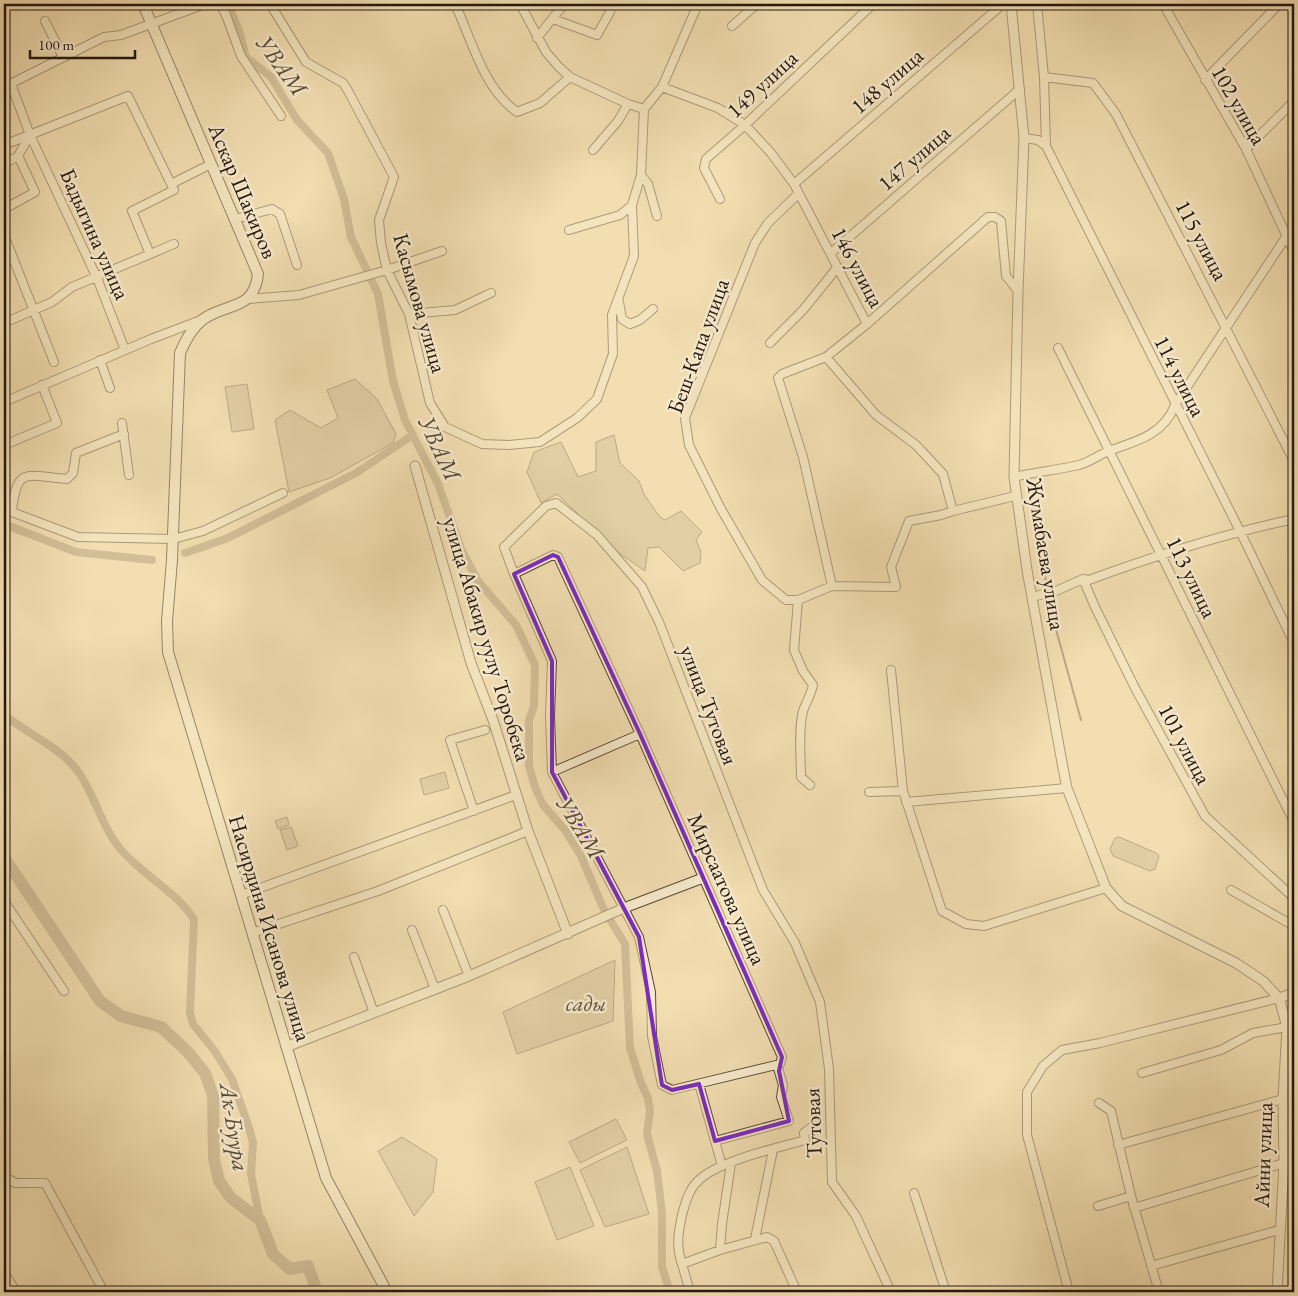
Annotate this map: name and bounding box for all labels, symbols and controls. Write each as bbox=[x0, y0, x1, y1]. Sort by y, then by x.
scale bar bbox=[30, 28, 135, 60]
water label: УВАМ bbox=[249, 28, 316, 104]
text: 100 m bbox=[38, 35, 75, 54]
street label: 148 улица bbox=[844, 41, 930, 121]
street label: 149 улица bbox=[720, 43, 804, 124]
street label: 102 улица bbox=[1205, 60, 1274, 150]
street label: Аскар Шакиров bbox=[201, 118, 284, 263]
street label: 147 улица bbox=[871, 118, 957, 198]
street label: Бадыгина улица bbox=[53, 164, 137, 304]
street label: 115 улица bbox=[1169, 195, 1235, 286]
street label: 146 улица bbox=[825, 222, 891, 313]
street label: Касымова улица bbox=[386, 230, 454, 376]
street label: Беш-Капа улица bbox=[660, 274, 736, 418]
street label: 114 улица bbox=[1147, 330, 1213, 422]
water label: УВАМ bbox=[411, 410, 469, 488]
street label: Жумабаева улица bbox=[1019, 475, 1072, 632]
street label: улица Абакир уулу Торобека bbox=[436, 513, 538, 765]
street label: 113 улица bbox=[1160, 531, 1224, 623]
street label: улица Тутовая bbox=[673, 641, 745, 769]
street label: 101 улица bbox=[1152, 699, 1218, 790]
water label: УВАМ bbox=[550, 790, 613, 866]
street label: Мирсаатова улица bbox=[681, 809, 773, 969]
street label: Насирдина Исанова улица bbox=[222, 811, 318, 1045]
park label: сады bbox=[566, 989, 606, 1018]
water label: Ак-Буура bbox=[212, 1079, 257, 1173]
street label: Тутовая bbox=[797, 1087, 829, 1159]
street label: Айни улица bbox=[1247, 1101, 1279, 1209]

